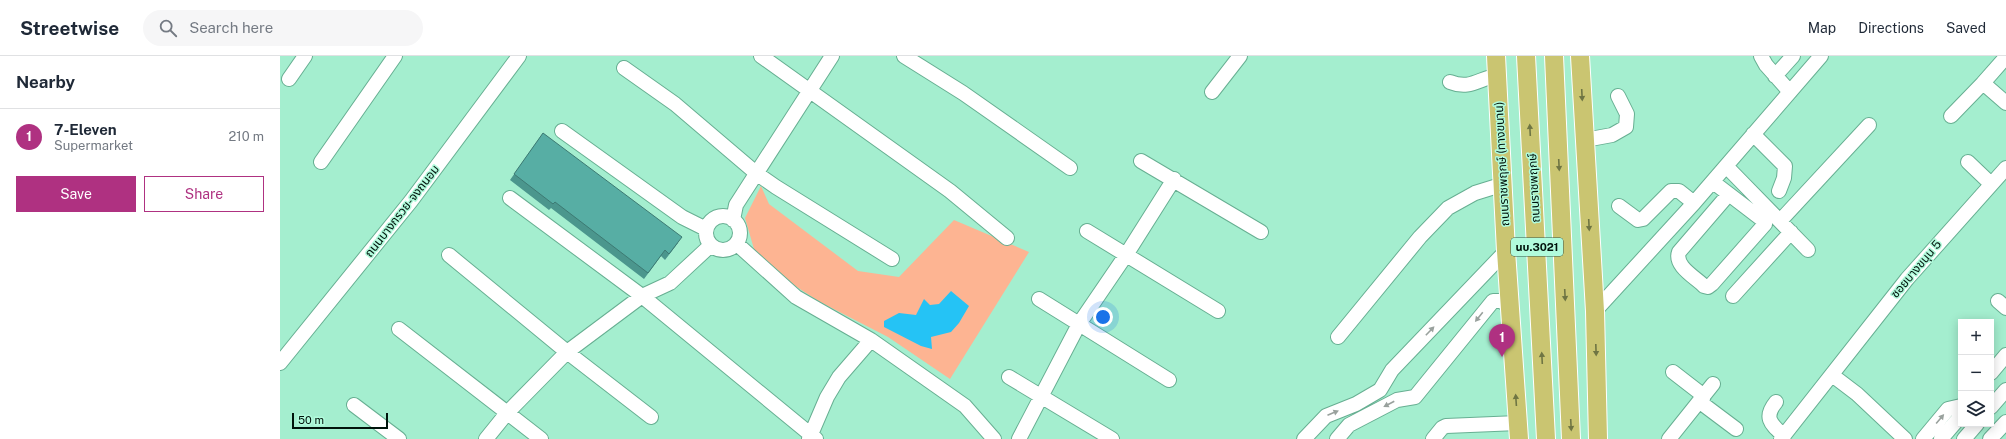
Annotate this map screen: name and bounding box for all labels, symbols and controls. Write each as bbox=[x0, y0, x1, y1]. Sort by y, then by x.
search box bbox=[143, 10, 423, 46]
text: Streetwise bbox=[20, 17, 119, 39]
icon: search bbox=[157, 17, 179, 39]
text: Search here bbox=[189, 19, 273, 36]
text: Map bbox=[1808, 20, 1836, 36]
text: Directions bbox=[1858, 20, 1924, 36]
text: Saved bbox=[1946, 20, 1986, 36]
text: Nearby bbox=[16, 72, 75, 92]
one-way arrow bbox=[1579, 89, 1586, 101]
street label: ถนนราชพฤกษ์ (ทางขนาน) bbox=[1492, 101, 1512, 227]
text: 7-Eleven bbox=[54, 121, 117, 138]
one-way arrow bbox=[1527, 124, 1534, 136]
text: 1 bbox=[26, 129, 32, 144]
text: 210 m bbox=[229, 129, 264, 144]
text: Supermarket bbox=[54, 138, 133, 153]
street label: ถนนราชพฤกษ์ bbox=[1525, 153, 1543, 223]
one-way arrow bbox=[1556, 159, 1563, 171]
street label: ถนนบางกรวย-จงถนอม bbox=[362, 162, 442, 260]
button: Save bbox=[16, 176, 136, 212]
button: Share bbox=[144, 176, 264, 212]
one-way arrow bbox=[1586, 219, 1593, 231]
street label: ซอยบางขนุน 5 bbox=[1888, 237, 1944, 301]
road number: นบ.3021 bbox=[1511, 238, 1563, 256]
one-way arrow bbox=[1562, 289, 1568, 302]
your location bbox=[1093, 307, 1113, 327]
one-way arrow bbox=[1475, 312, 1484, 323]
map controls bbox=[1958, 319, 1994, 427]
button: + bbox=[1958, 319, 1994, 355]
pin: 1 bbox=[1489, 324, 1515, 357]
one-way arrow bbox=[1425, 326, 1434, 336]
one-way arrow bbox=[1593, 344, 1599, 357]
one-way arrow bbox=[1539, 352, 1546, 364]
button: − bbox=[1958, 355, 1994, 391]
button: layers bbox=[1958, 391, 1994, 427]
one-way arrow bbox=[1513, 394, 1520, 406]
one-way arrow bbox=[1383, 401, 1395, 407]
one-way arrow bbox=[1327, 410, 1339, 416]
scale bar bbox=[292, 411, 388, 430]
one-way arrow bbox=[1935, 413, 1944, 424]
text: 50 m bbox=[298, 414, 324, 426]
one-way arrow bbox=[1567, 419, 1574, 431]

